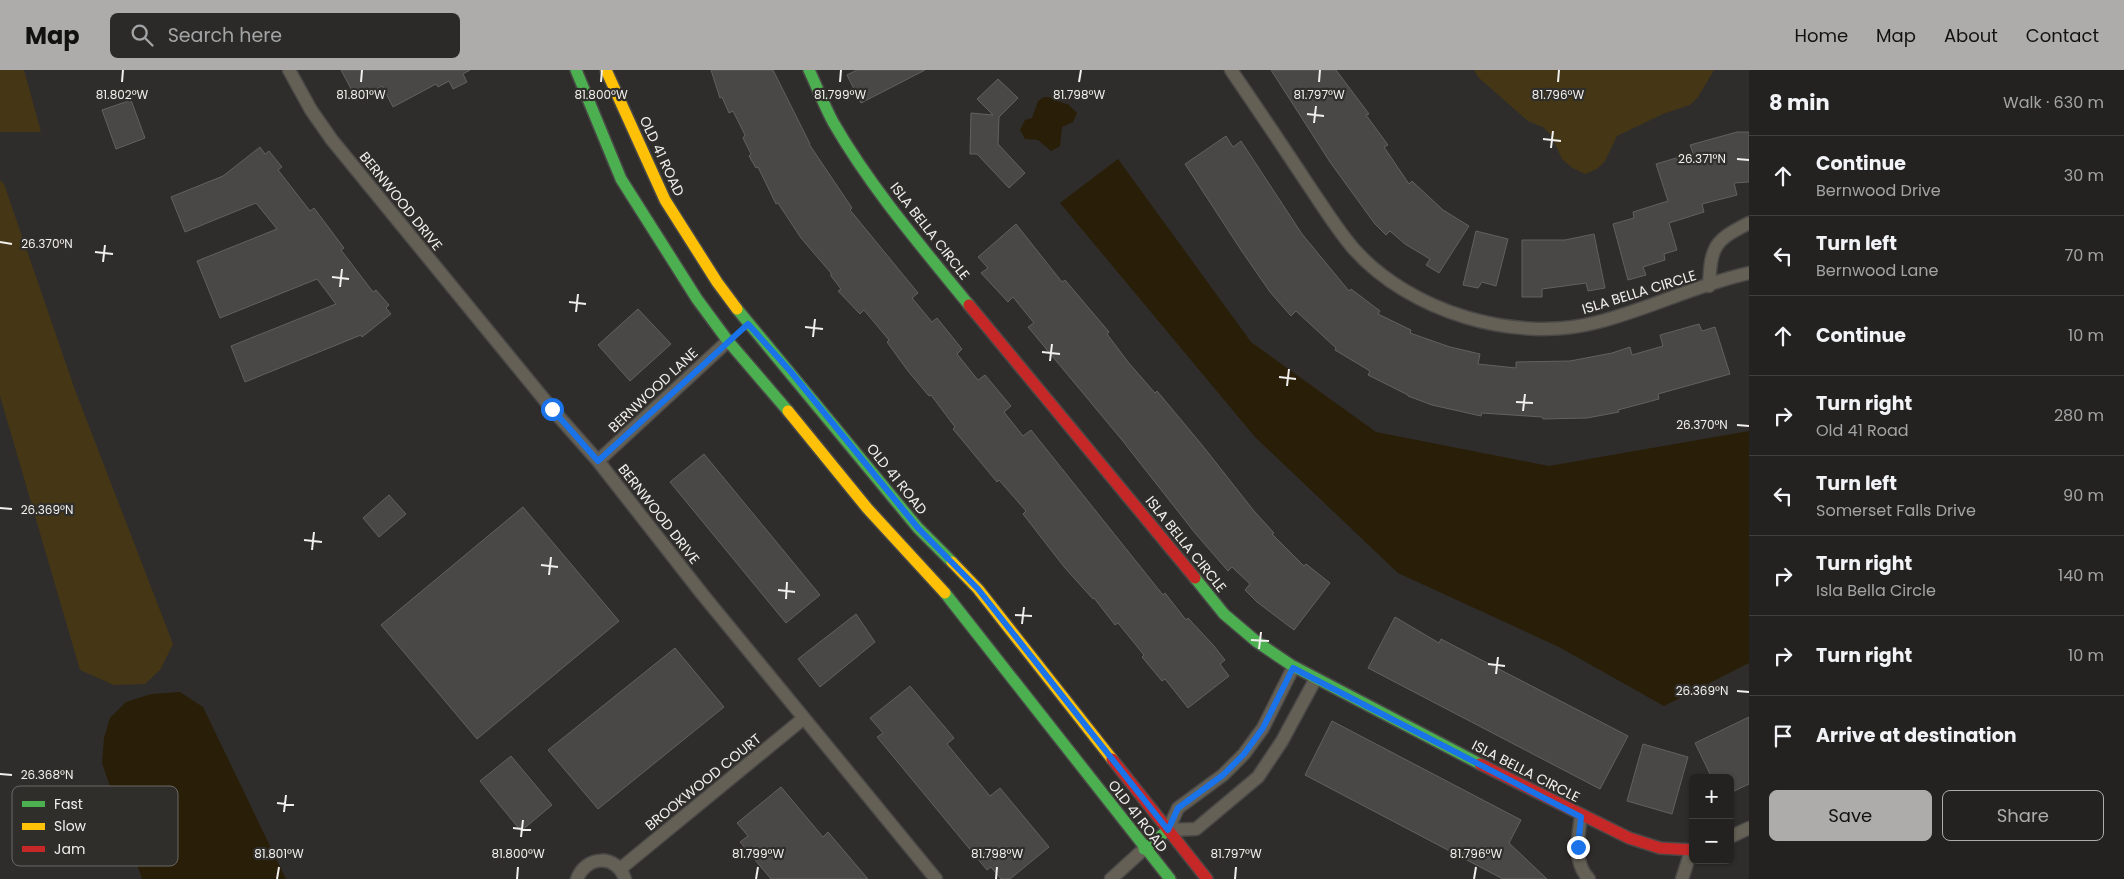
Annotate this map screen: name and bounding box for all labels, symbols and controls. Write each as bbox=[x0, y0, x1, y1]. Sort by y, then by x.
search box bbox=[110, 13, 460, 58]
text: Map bbox=[25, 19, 80, 52]
icon: search bbox=[128, 21, 156, 49]
text: Search here bbox=[168, 22, 282, 49]
text: Home bbox=[1794, 23, 1848, 48]
text: Map bbox=[1876, 23, 1916, 48]
text: About bbox=[1944, 23, 1998, 48]
text: Contact bbox=[2026, 23, 2099, 48]
text: 81.802°W bbox=[96, 86, 149, 103]
text: 81.801°W bbox=[336, 86, 386, 103]
text: 81.800°W bbox=[574, 86, 628, 103]
text: 81.799°W bbox=[814, 86, 866, 103]
text: 81.798°W bbox=[1053, 86, 1105, 103]
text: 81.797°W bbox=[1293, 86, 1345, 103]
text: 81.796°W bbox=[1532, 86, 1584, 103]
text: 8 min bbox=[1769, 88, 1830, 117]
text: Walk · 630 m bbox=[2003, 91, 2104, 114]
street label: OLD 41 ROAD bbox=[635, 113, 689, 200]
street label: BERNWOOD DRIVE bbox=[355, 147, 447, 255]
text: 26.371°N bbox=[1678, 150, 1726, 167]
text: Continue bbox=[1816, 150, 1906, 177]
icon: ahead bbox=[1769, 162, 1797, 190]
text: 30 m bbox=[2064, 164, 2104, 187]
street label: ISLA BELLA CIRCLE bbox=[886, 178, 974, 284]
text: Bernwood Drive bbox=[1816, 179, 1941, 202]
text: Turn left bbox=[1816, 230, 1897, 257]
text: 26.370°N bbox=[21, 235, 73, 252]
icon: left bbox=[1769, 242, 1797, 270]
text: 70 m bbox=[2064, 244, 2104, 267]
text: Bernwood Lane bbox=[1816, 259, 1939, 282]
street label: ISLA BELLA CIRCLE bbox=[1579, 265, 1699, 319]
icon: ahead bbox=[1769, 322, 1797, 350]
text: Continue bbox=[1816, 322, 1906, 349]
text: 10 m bbox=[2068, 324, 2104, 347]
street label: BERNWOOD LANE bbox=[604, 343, 702, 437]
text: Turn right bbox=[1816, 390, 1912, 417]
route start bbox=[541, 398, 564, 421]
icon: right bbox=[1769, 402, 1797, 430]
text: 280 m bbox=[2054, 404, 2104, 427]
text: 26.370°N bbox=[1676, 416, 1728, 433]
text: Old 41 Road bbox=[1816, 419, 1909, 442]
street label: OLD 41 ROAD bbox=[862, 439, 932, 519]
street label: BERNWOOD DRIVE bbox=[614, 460, 704, 568]
text: Turn left bbox=[1816, 470, 1897, 497]
icon: left bbox=[1769, 482, 1797, 510]
text: 90 m bbox=[2063, 484, 2104, 507]
street label: ISLA BELLA CIRCLE bbox=[1141, 492, 1231, 596]
text: Somerset Falls Drive bbox=[1816, 499, 1976, 522]
text: 26.369°N bbox=[21, 501, 73, 518]
text: Turn right bbox=[1816, 550, 1912, 577]
icon: right bbox=[1769, 562, 1797, 590]
text: 140 m bbox=[2058, 564, 2104, 587]
text: Isla Bella Circle bbox=[1816, 579, 1936, 602]
icon: right bbox=[1769, 642, 1797, 670]
text: Turn right bbox=[1816, 642, 1912, 669]
text: 10 m bbox=[2068, 644, 2104, 667]
text: 26.369°N bbox=[1676, 682, 1728, 699]
icon: arrive bbox=[1769, 722, 1797, 750]
text: Arrive at destination bbox=[1816, 722, 2017, 749]
street label: BROOKWOOD COURT bbox=[641, 729, 766, 835]
street label: ISLA BELLA CIRCLE bbox=[1469, 735, 1583, 807]
text: 26.368°N bbox=[21, 766, 73, 783]
map controls bbox=[1689, 774, 1734, 864]
button: + bbox=[1689, 774, 1734, 819]
street label: OLD 41 ROAD bbox=[1103, 776, 1173, 856]
legend bbox=[12, 786, 178, 866]
button: Save bbox=[1769, 790, 1932, 841]
button: Share bbox=[1942, 790, 2104, 841]
text: Fast bbox=[54, 794, 83, 814]
text: Slow bbox=[54, 816, 87, 836]
button: − bbox=[1689, 819, 1734, 864]
route end bbox=[1567, 836, 1590, 859]
text: Jam bbox=[54, 839, 85, 859]
text: 81.801°W bbox=[254, 845, 304, 862]
text: 81.800°W bbox=[491, 845, 545, 862]
text: 81.799°W bbox=[732, 845, 784, 862]
text: 81.798°W bbox=[971, 845, 1023, 862]
text: 81.797°W bbox=[1210, 845, 1262, 862]
text: 81.796°W bbox=[1450, 845, 1502, 862]

